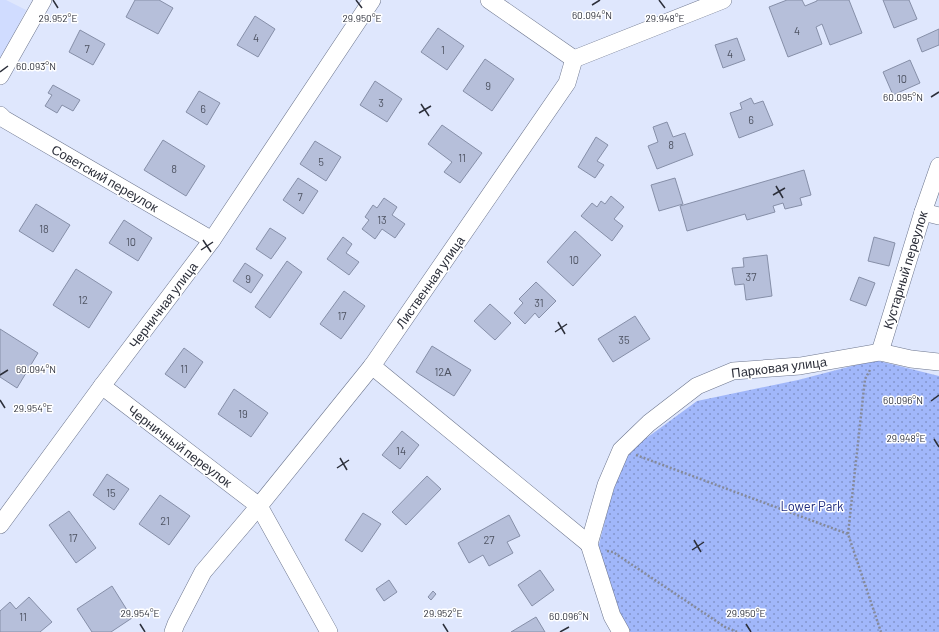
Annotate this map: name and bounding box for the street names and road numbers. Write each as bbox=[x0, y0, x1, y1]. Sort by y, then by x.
street label: Советский переулок bbox=[49, 141, 162, 215]
street label: Кустарный переулок bbox=[879, 209, 931, 331]
street label: Лиственная улица bbox=[392, 232, 468, 331]
street label: Черничная улица bbox=[125, 258, 201, 351]
street label: Парковая улица bbox=[730, 353, 828, 381]
street label: Черничный переулок bbox=[125, 402, 235, 491]

